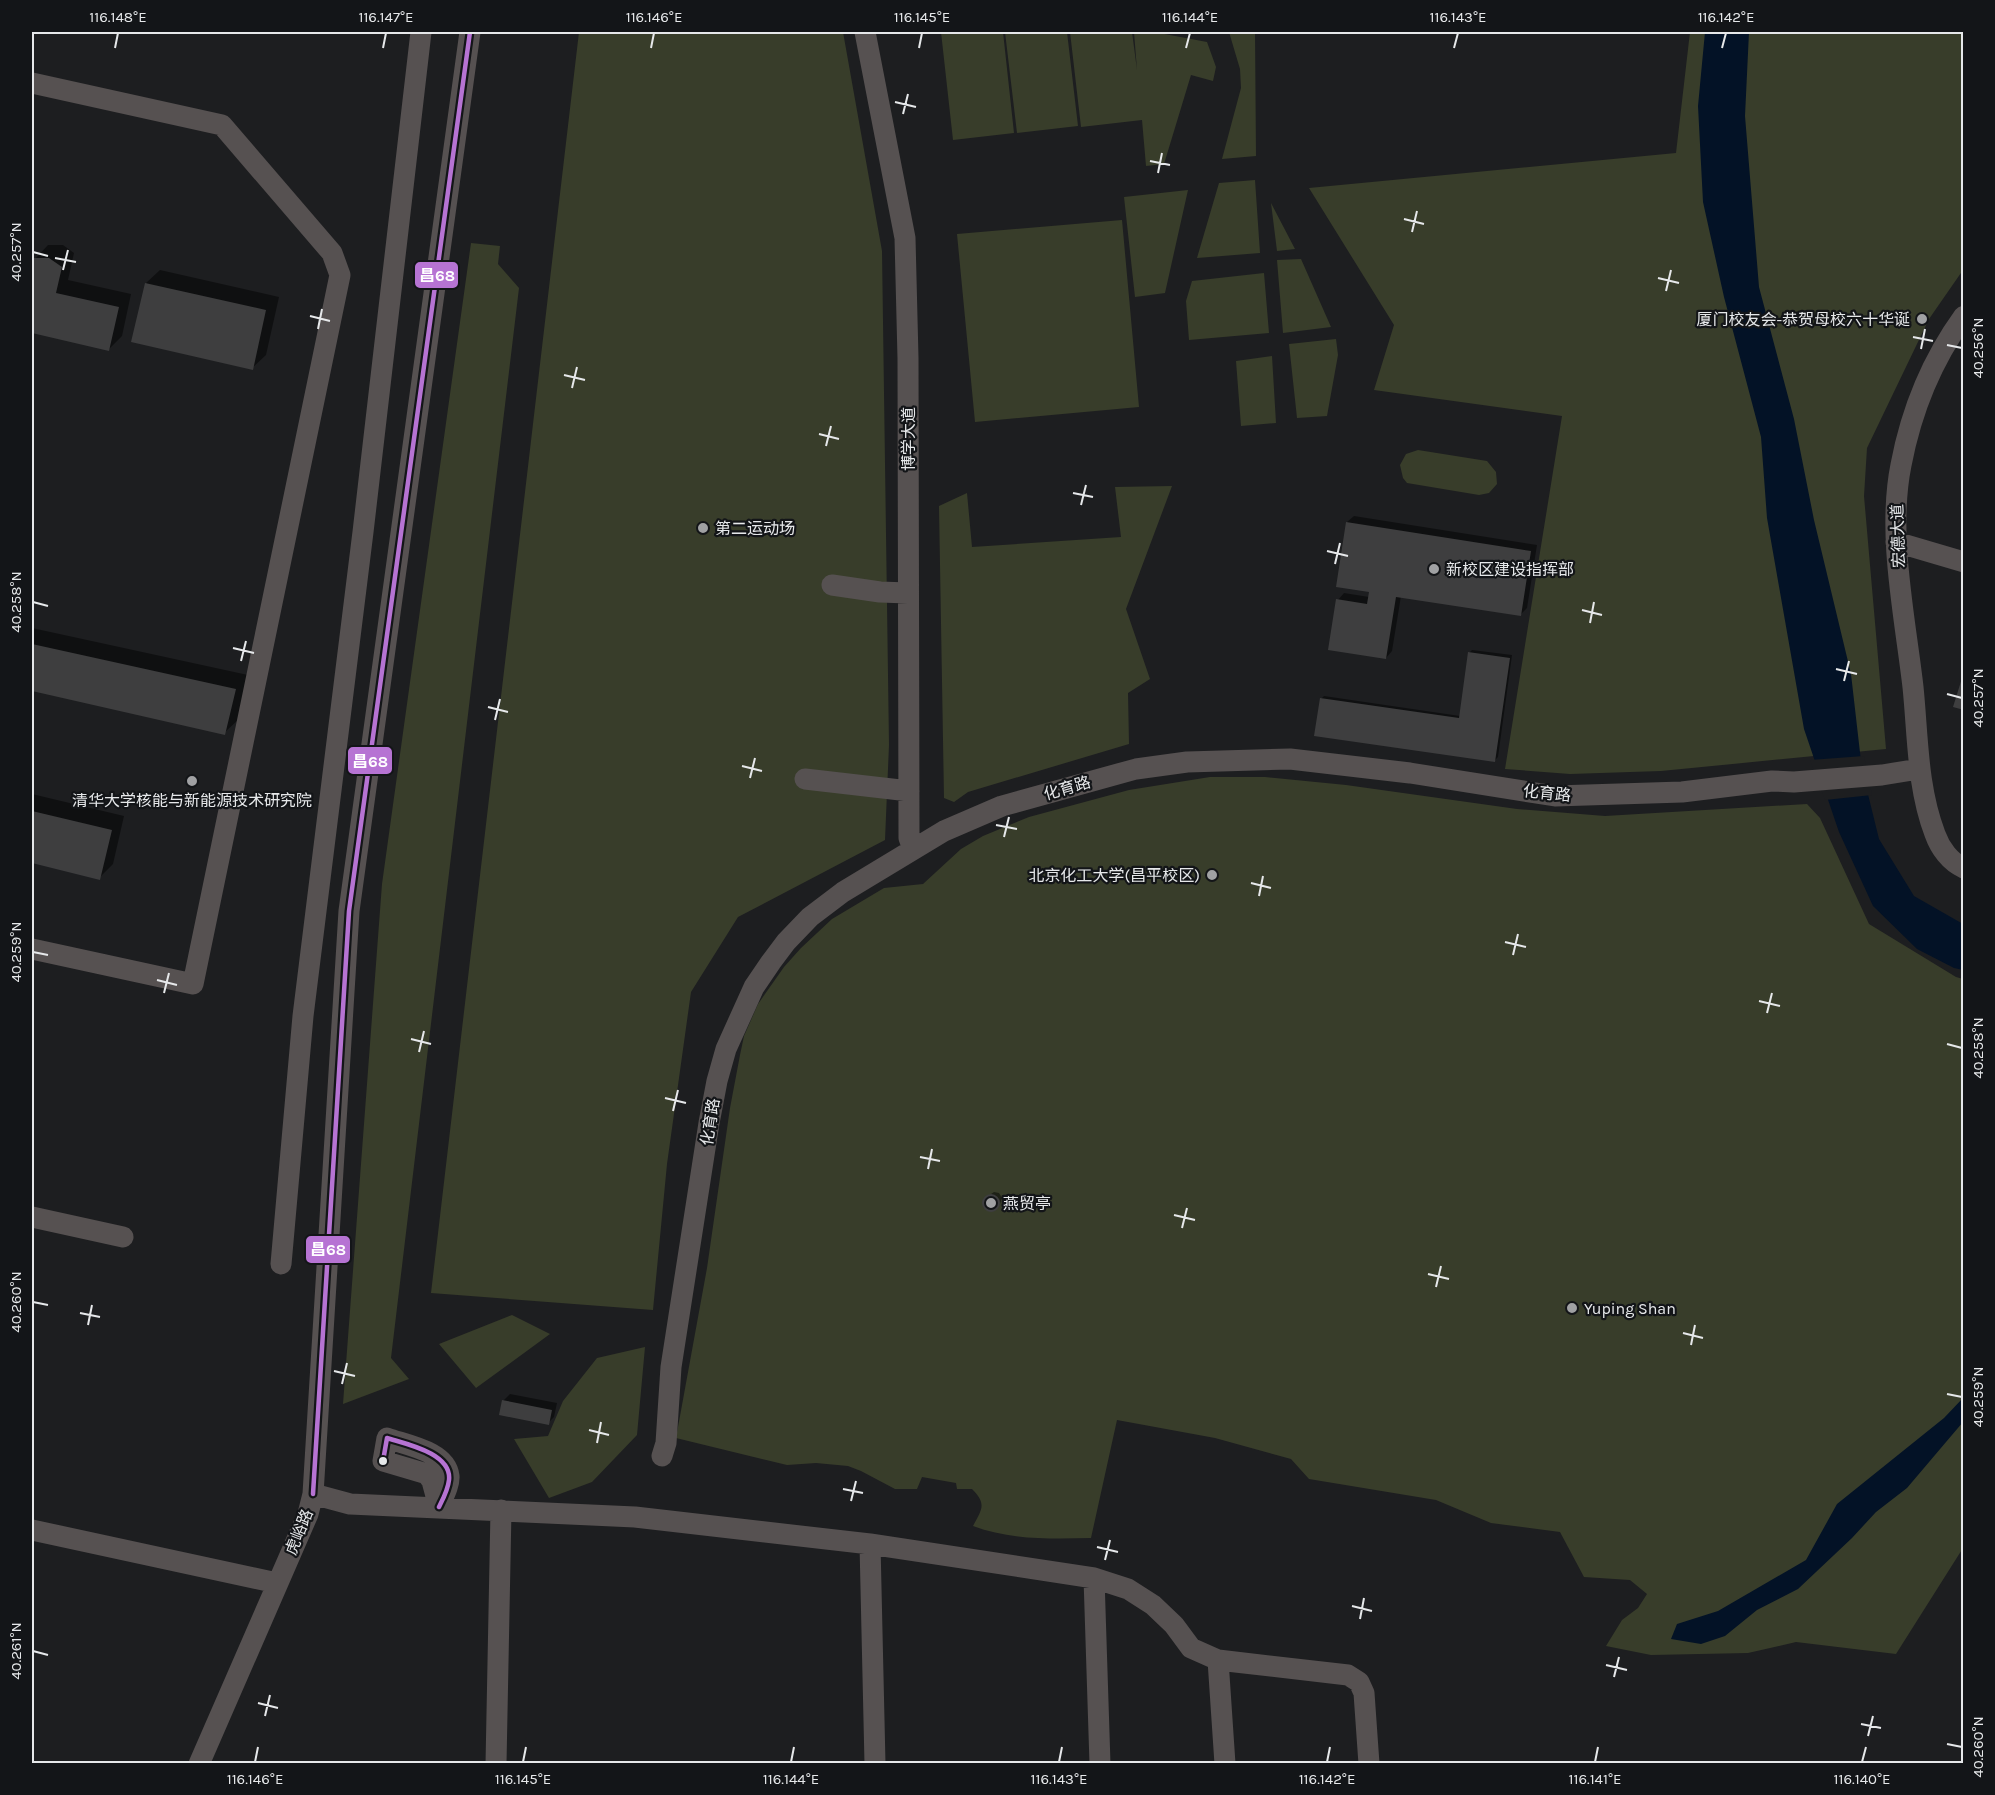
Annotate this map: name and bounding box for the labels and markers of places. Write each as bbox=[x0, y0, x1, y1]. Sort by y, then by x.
place label: 厦门校友会-恭贺母校六十华诞 bbox=[1696, 310, 1910, 329]
marker: 厦门校友会-恭贺母校六十华诞 bbox=[1915, 312, 1929, 326]
place label: 第二运动场 bbox=[715, 519, 795, 538]
marker: 第二运动场 bbox=[696, 521, 710, 535]
place label: 新校区建设指挥部 bbox=[1446, 560, 1574, 579]
marker: 新校区建设指挥部 bbox=[1427, 562, 1441, 576]
marker: 清华大学核能与新能源技术研究院 bbox=[185, 774, 199, 788]
place label: 清华大学核能与新能源技术研究院 bbox=[72, 791, 312, 810]
place label: 北京化工大学(昌平校区) bbox=[1029, 866, 1200, 885]
marker: 北京化工大学(昌平校区) bbox=[1205, 868, 1219, 882]
place label: 燕贸亭 bbox=[1003, 1194, 1051, 1213]
marker: 燕贸亭 bbox=[984, 1196, 998, 1210]
place label: Yuping Shan bbox=[1584, 1299, 1676, 1318]
marker: Yuping Shan bbox=[1565, 1301, 1579, 1315]
unlabelled marker bbox=[377, 1455, 389, 1467]

